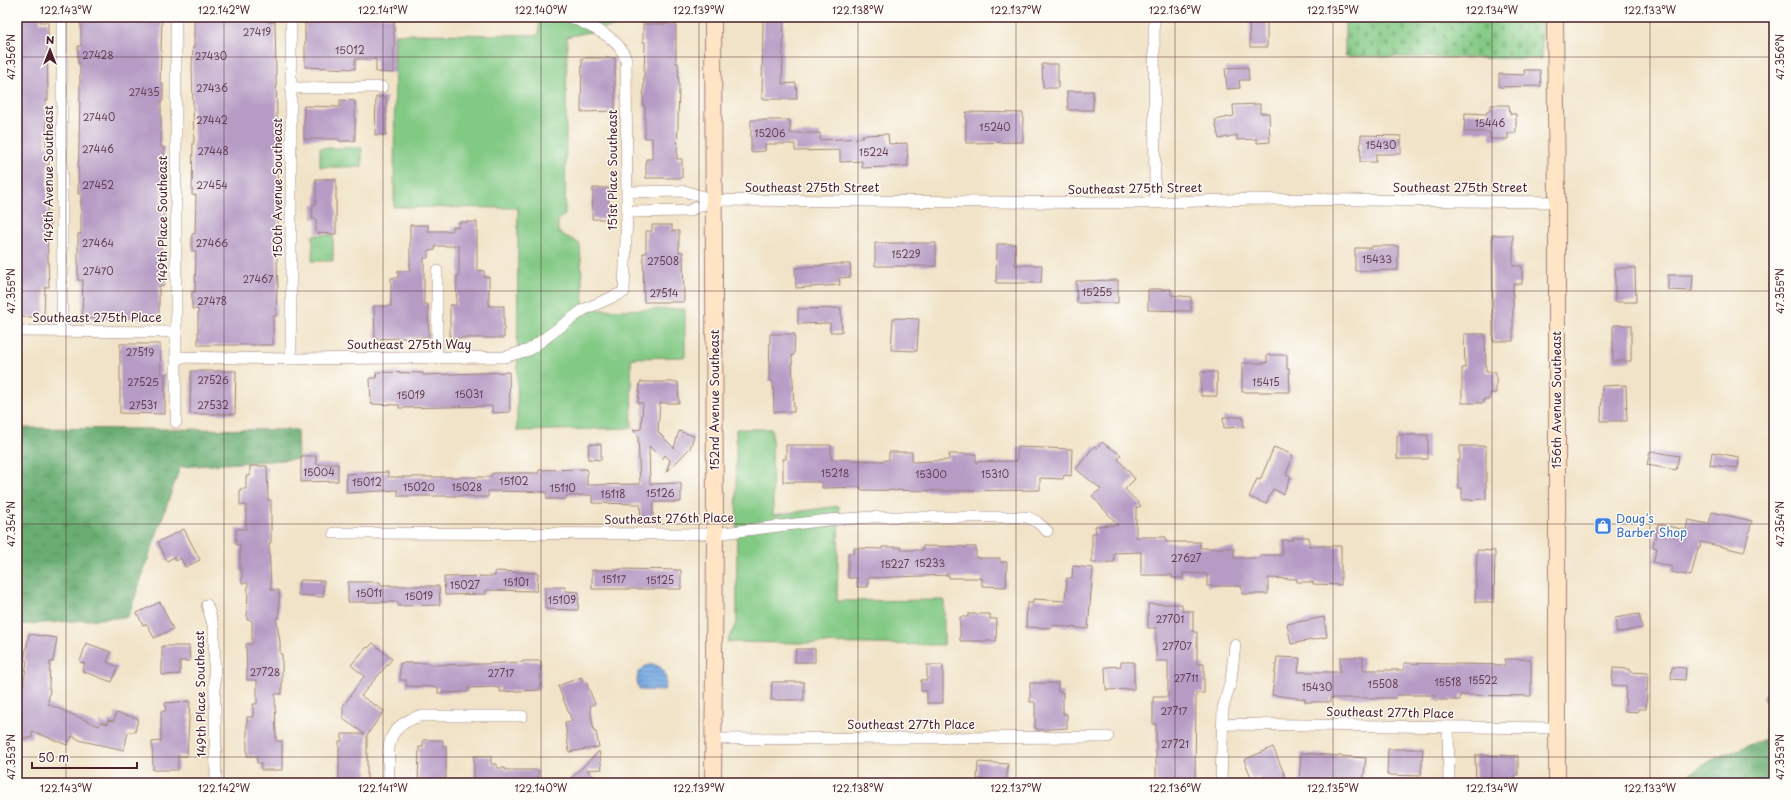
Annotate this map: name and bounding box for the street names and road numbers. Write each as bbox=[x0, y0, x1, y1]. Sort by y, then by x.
street label: 149th Avenue Southeast bbox=[39, 105, 57, 243]
street label: 151st Place Southeast bbox=[603, 109, 621, 230]
street label: 150th Avenue Southeast bbox=[268, 118, 286, 258]
street label: 149th Place Southeast bbox=[153, 155, 171, 283]
street label: Southeast 275th Street bbox=[745, 178, 879, 196]
street label: Southeast 275th Street bbox=[1067, 178, 1203, 198]
street label: Southeast 275th Street bbox=[1393, 178, 1527, 196]
street label: Southeast 275th Place bbox=[32, 308, 162, 326]
street label: 152nd Avenue Southeast bbox=[705, 329, 723, 471]
street label: 156th Avenue Southeast bbox=[1547, 331, 1565, 469]
street label: Southeast 275th Way bbox=[347, 335, 471, 353]
street label: Southeast 276th Place bbox=[604, 508, 734, 528]
street label: 149th Place Southeast bbox=[190, 630, 210, 758]
street label: Southeast 277th Place bbox=[1326, 702, 1454, 722]
street label: Southeast 277th Place bbox=[847, 715, 975, 733]

